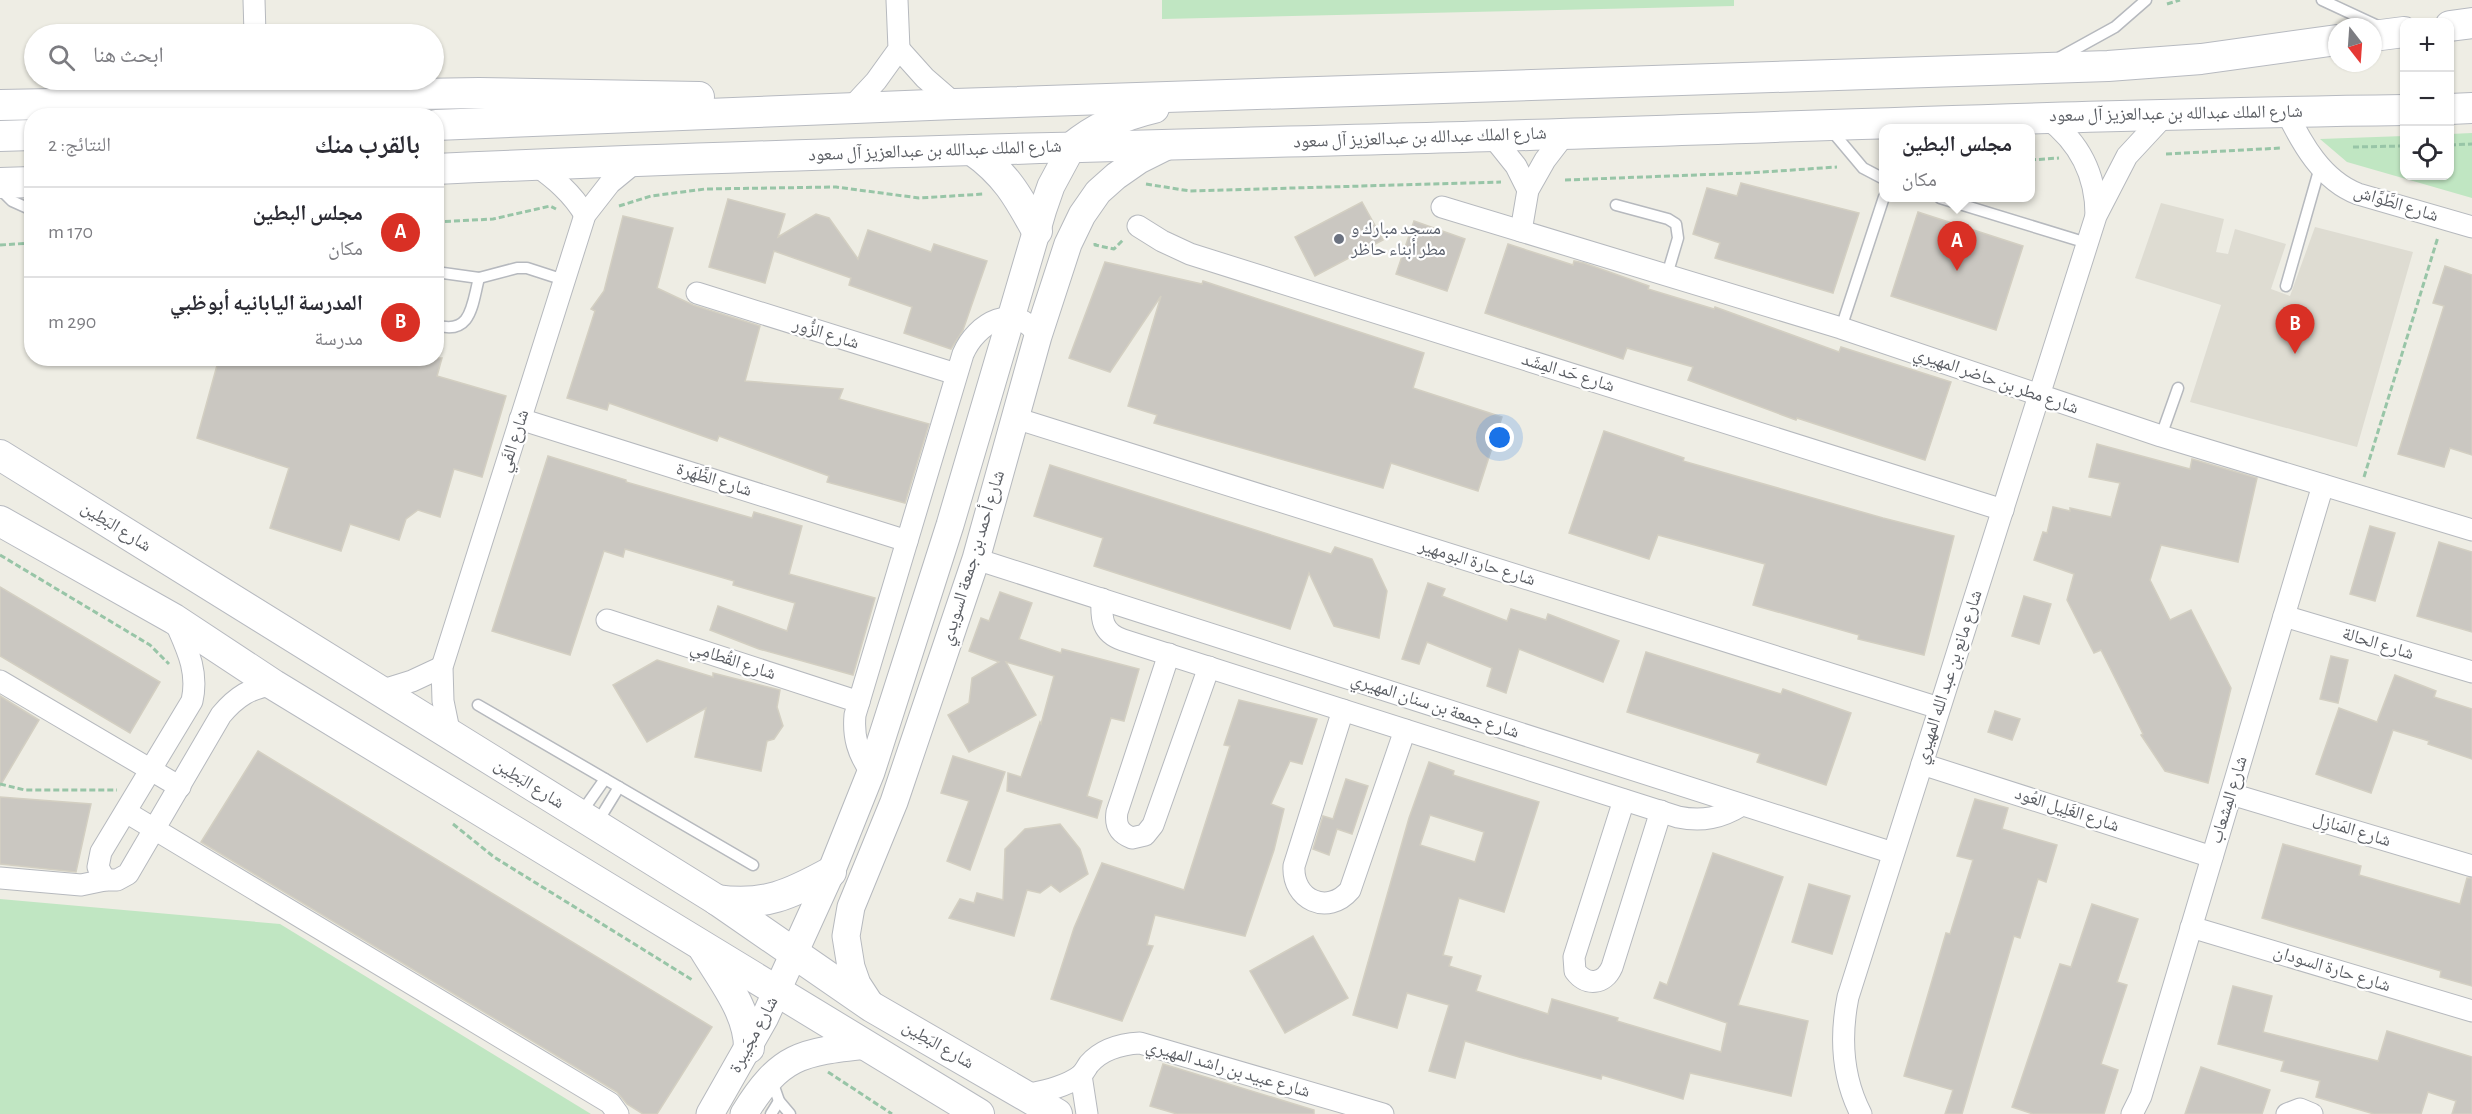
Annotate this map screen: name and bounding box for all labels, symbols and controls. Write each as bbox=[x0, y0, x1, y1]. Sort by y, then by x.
north arrow bbox=[2328, 18, 2382, 72]
map controls bbox=[2400, 18, 2454, 180]
button: + bbox=[2400, 18, 2454, 72]
search box bbox=[24, 24, 444, 90]
icon: search bbox=[45, 41, 78, 74]
text: ابحث هنا bbox=[93, 44, 164, 66]
button: − bbox=[2400, 72, 2454, 126]
street label: شارع الملك عبدالله بن عبدالعزيز آل سعود bbox=[2049, 101, 2303, 126]
street label: شارع الملك عبدالله بن عبدالعزيز آل سعود bbox=[1293, 123, 1547, 152]
popup bbox=[1879, 124, 2035, 202]
button: locate bbox=[2400, 126, 2454, 180]
text: بالقرب منك bbox=[315, 132, 420, 158]
text: مجلس البطين bbox=[1902, 133, 2012, 155]
text: النتائج: 2 bbox=[48, 135, 111, 155]
street label: شارع الملك عبدالله بن عبدالعزيز آل سعود bbox=[808, 136, 1062, 165]
text: مكان bbox=[1902, 170, 1937, 190]
street label: شارع الطَّوَّاش bbox=[2351, 181, 2441, 226]
text: مجلس البطين bbox=[252, 202, 363, 224]
place label: مسجد مبارك و مطر أبناء حاظر bbox=[1350, 220, 1446, 260]
text: 170 m bbox=[48, 222, 93, 242]
text: A bbox=[395, 222, 407, 242]
pin: A bbox=[1938, 222, 1976, 271]
marker: مسجد مبارك و مطر أبناء حاظر bbox=[1332, 232, 1346, 246]
text: مكان bbox=[328, 239, 363, 259]
text: المدرسة اليابانيه أبوظبي bbox=[170, 292, 363, 314]
pin: B bbox=[2276, 304, 2314, 354]
text: 290 m bbox=[48, 312, 96, 332]
text: B bbox=[395, 312, 406, 332]
street label: شارع الزُّور bbox=[790, 313, 862, 353]
text: مدرسة bbox=[314, 329, 363, 349]
street label: شارع مطر بن حاضر المهيري bbox=[1910, 344, 2081, 422]
street label: شارع حَد المِشَد bbox=[1519, 350, 1617, 397]
street label: شارع الفَي bbox=[495, 407, 537, 476]
your location bbox=[1485, 423, 1514, 452]
street label: شارع الظَّهَرة bbox=[674, 458, 755, 501]
street label: شارع أحمد بن جمعة السويدي bbox=[935, 468, 1013, 649]
street label: شارع البَطِين bbox=[77, 498, 154, 556]
street label: شارع حارة البومهير bbox=[1415, 536, 1538, 590]
street label: شارع مانع بن عبد الله المهيري bbox=[1912, 588, 1990, 768]
street label: شارع الحالة bbox=[2340, 625, 2416, 664]
street label: شارع القُطامِي bbox=[687, 638, 778, 688]
street label: شارع جمعة بن سنان المهيري bbox=[1347, 670, 1521, 746]
street label: شارع المِشعاب bbox=[2207, 754, 2252, 846]
street label: شارع البَطِين bbox=[490, 755, 567, 813]
street label: شارع الغَلِيل العُود bbox=[2012, 785, 2121, 836]
street label: شارع المَنازِل bbox=[2310, 810, 2393, 853]
street label: شارع حارة السودان bbox=[2271, 943, 2393, 996]
street label: شارع مجَيبرة bbox=[726, 994, 782, 1077]
street label: شارع البَطِين bbox=[899, 1017, 977, 1073]
street label: شارع عبيد بن راشد المهيري bbox=[1143, 1037, 1312, 1105]

